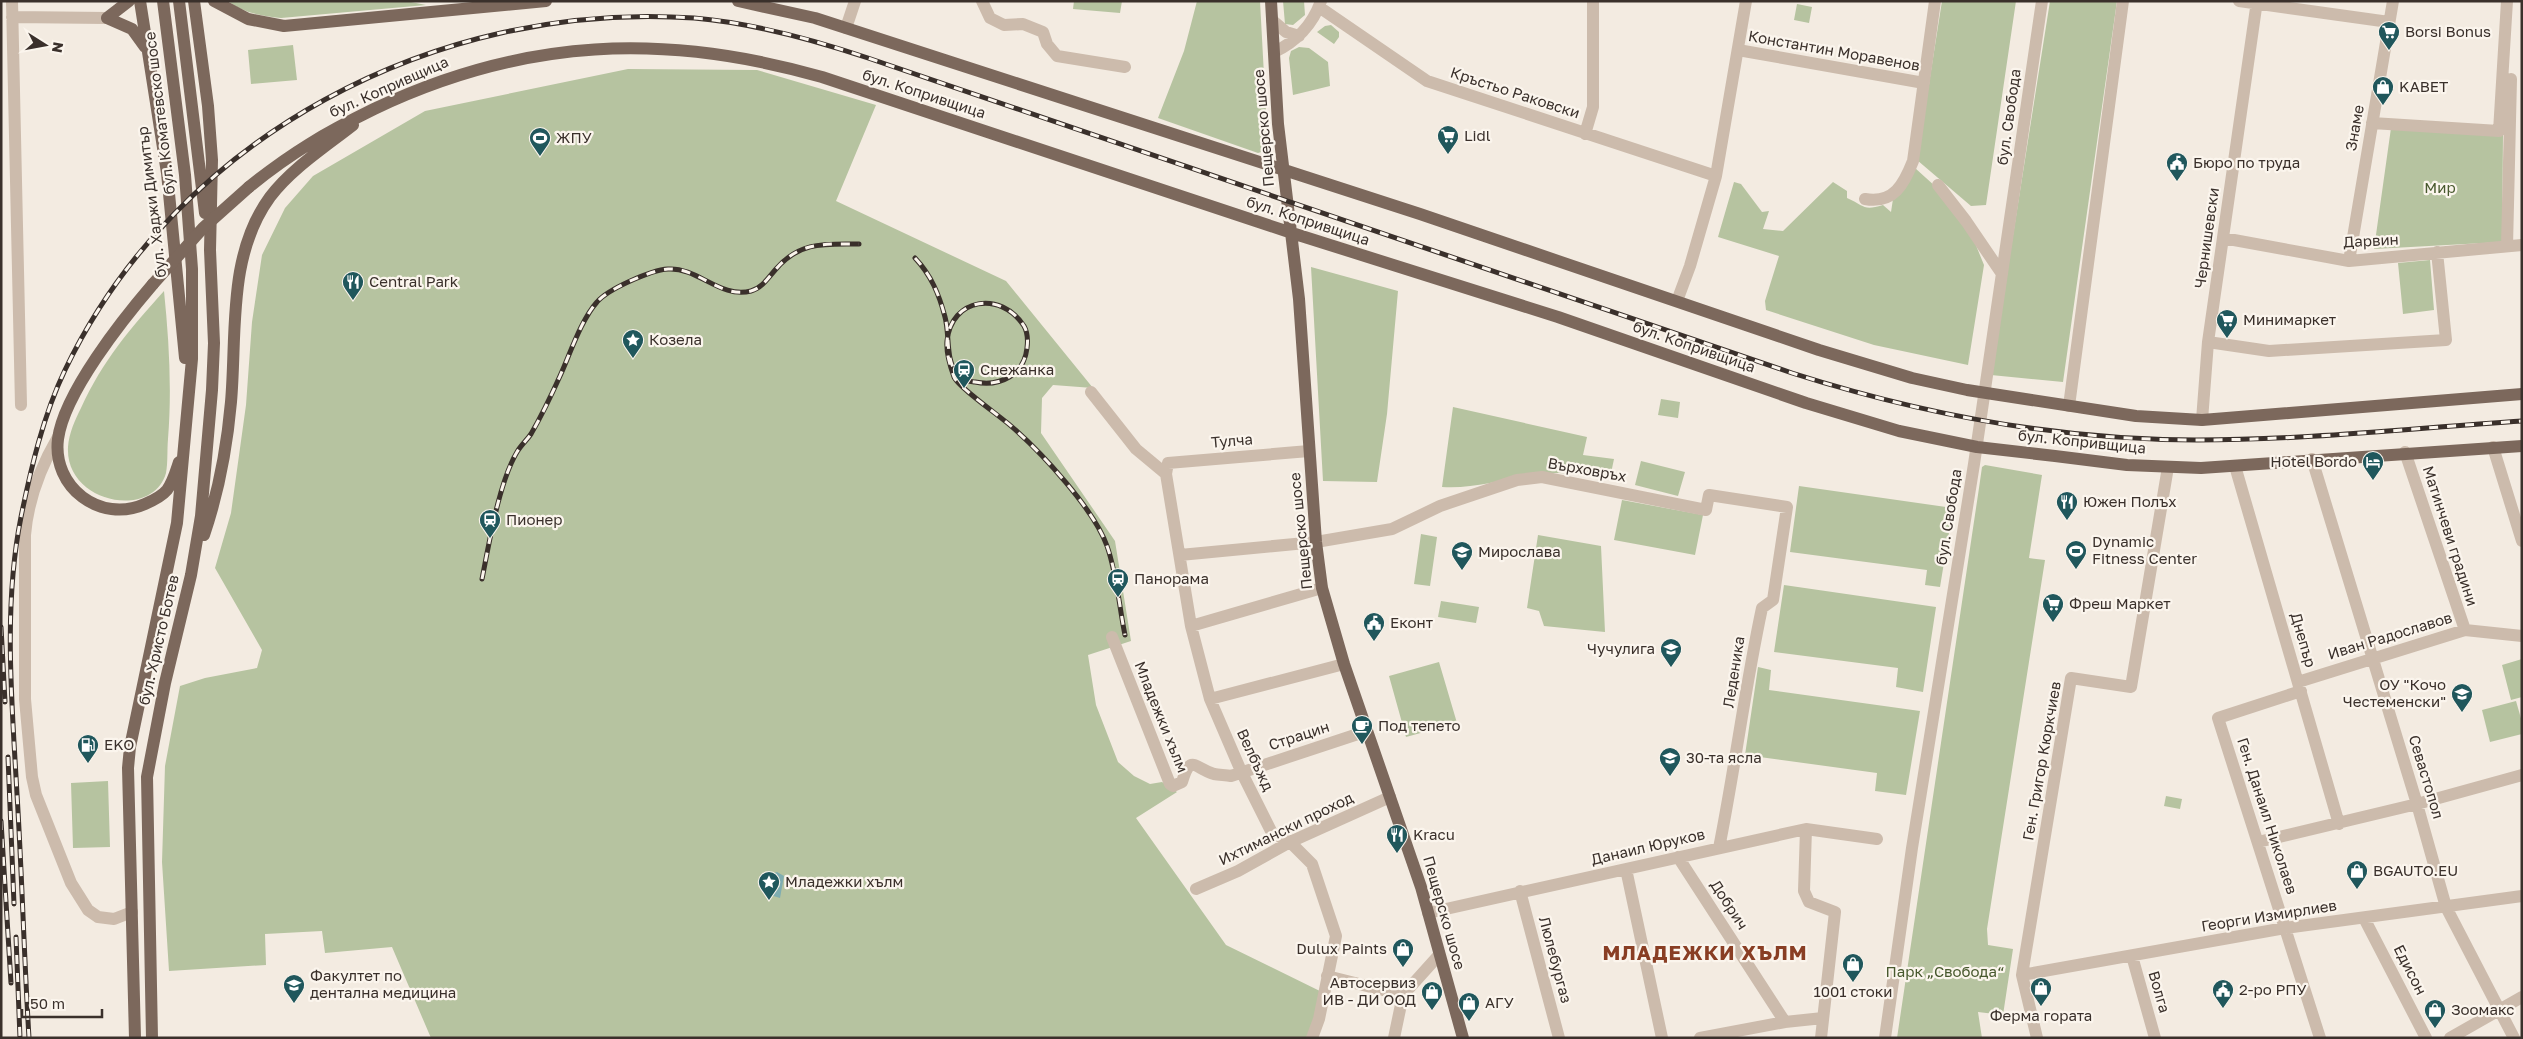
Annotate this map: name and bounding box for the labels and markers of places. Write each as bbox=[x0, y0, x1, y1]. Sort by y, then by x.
supermarket icon: Borsi Bonus bbox=[2377, 20, 2401, 51]
place label: Borsi Bonus bbox=[2405, 22, 2491, 40]
shop icon: KABET bbox=[2371, 75, 2395, 106]
place label: KABET bbox=[2399, 77, 2448, 95]
supermarket icon: Lidl bbox=[1436, 124, 1460, 155]
sports icon: ЖПУ bbox=[528, 126, 552, 157]
place label: Lidl bbox=[1464, 126, 1491, 144]
place label: ЖПУ bbox=[556, 128, 592, 146]
public building icon: Бюро по труда bbox=[2165, 151, 2189, 182]
place label: Бюро по труда bbox=[2193, 153, 2300, 171]
restaurant icon: Central Park bbox=[341, 270, 365, 301]
place label: Central Park bbox=[369, 272, 459, 290]
supermarket icon: Минимаркет bbox=[2215, 308, 2239, 339]
place label: Минимаркет bbox=[2243, 310, 2337, 328]
place icon: Козела bbox=[621, 328, 645, 359]
place label: Козела bbox=[649, 330, 702, 348]
station icon: Снежанка bbox=[952, 358, 976, 389]
place label: Снежанка bbox=[980, 360, 1054, 378]
hotel icon: Hotel Bordo bbox=[2361, 450, 2385, 481]
place label: Hotel Bordo bbox=[2270, 452, 2357, 470]
restaurant icon: Южен Полъх bbox=[2055, 490, 2079, 521]
place label: Южен Полъх bbox=[2083, 492, 2176, 510]
station icon: Пионер bbox=[478, 508, 502, 539]
place label: Пионер bbox=[506, 510, 562, 528]
place label: Dynamic Fitness Center bbox=[2092, 532, 2197, 567]
sports icon: Dynamic Fitness Center bbox=[2064, 539, 2088, 570]
school or university icon: Мирослава bbox=[1450, 540, 1474, 571]
place label: Мирослава bbox=[1478, 542, 1561, 560]
station icon: Панорама bbox=[1106, 567, 1130, 598]
place label: Панорама bbox=[1134, 569, 1209, 587]
supermarket icon: Фреш Маркет bbox=[2041, 592, 2065, 623]
place label: Фреш Маркет bbox=[2069, 594, 2171, 612]
public building icon: Еконт bbox=[1362, 611, 1386, 642]
place label: Еконт bbox=[1390, 613, 1434, 631]
school or university icon: Чучулига bbox=[1659, 637, 1683, 668]
place label: Чучулига bbox=[1587, 639, 1655, 657]
place label: ОУ "Кочо Честеменски" bbox=[2343, 675, 2446, 710]
school or university icon: ОУ "Кочо Честеменски" bbox=[2450, 682, 2474, 713]
cafe icon: Под тепето bbox=[1350, 714, 1374, 745]
place label: Под тепето bbox=[1378, 716, 1461, 734]
fuel station icon: EKO bbox=[76, 733, 100, 764]
place label: EKO bbox=[104, 735, 134, 753]
school or university icon: 30-та ясла bbox=[1658, 746, 1682, 777]
place label: 30-та ясла bbox=[1686, 748, 1762, 766]
restaurant icon: Kracu bbox=[1385, 823, 1409, 854]
place label: Kracu bbox=[1413, 825, 1455, 843]
shop icon: BGAUTO.EU bbox=[2345, 859, 2369, 890]
place label: BGAUTO.EU bbox=[2373, 861, 2458, 879]
place icon: Младежки хълм bbox=[757, 870, 781, 901]
place label: Младежки хълм bbox=[785, 872, 903, 890]
shop icon: Dulux Paints bbox=[1391, 937, 1415, 968]
place label: Dulux Paints bbox=[1296, 939, 1387, 957]
shop icon: 1001 стоки bbox=[1841, 952, 1865, 983]
place label: Факултет по дентална медицина bbox=[310, 966, 456, 1001]
school or university icon: Факултет по дентална медицина bbox=[282, 973, 306, 1004]
place label: Автосервиз ИВ - ДИ ООД bbox=[1323, 973, 1416, 1008]
shop icon: Ферма гората bbox=[2029, 976, 2053, 1007]
public building icon: 2-ро РПУ bbox=[2211, 978, 2235, 1009]
shop icon: Автосервиз ИВ - ДИ ООД bbox=[1420, 980, 1444, 1011]
place label: 2-ро РПУ bbox=[2239, 980, 2307, 998]
place label: 1001 стоки bbox=[1813, 982, 1893, 1000]
shop icon: АГУ bbox=[1457, 991, 1481, 1022]
place label: АГУ bbox=[1485, 993, 1514, 1011]
shop icon: Зоомакс bbox=[2423, 998, 2447, 1029]
place label: Зоомакс bbox=[2451, 1000, 2514, 1018]
place label: Ферма гората bbox=[1990, 1006, 2092, 1024]

